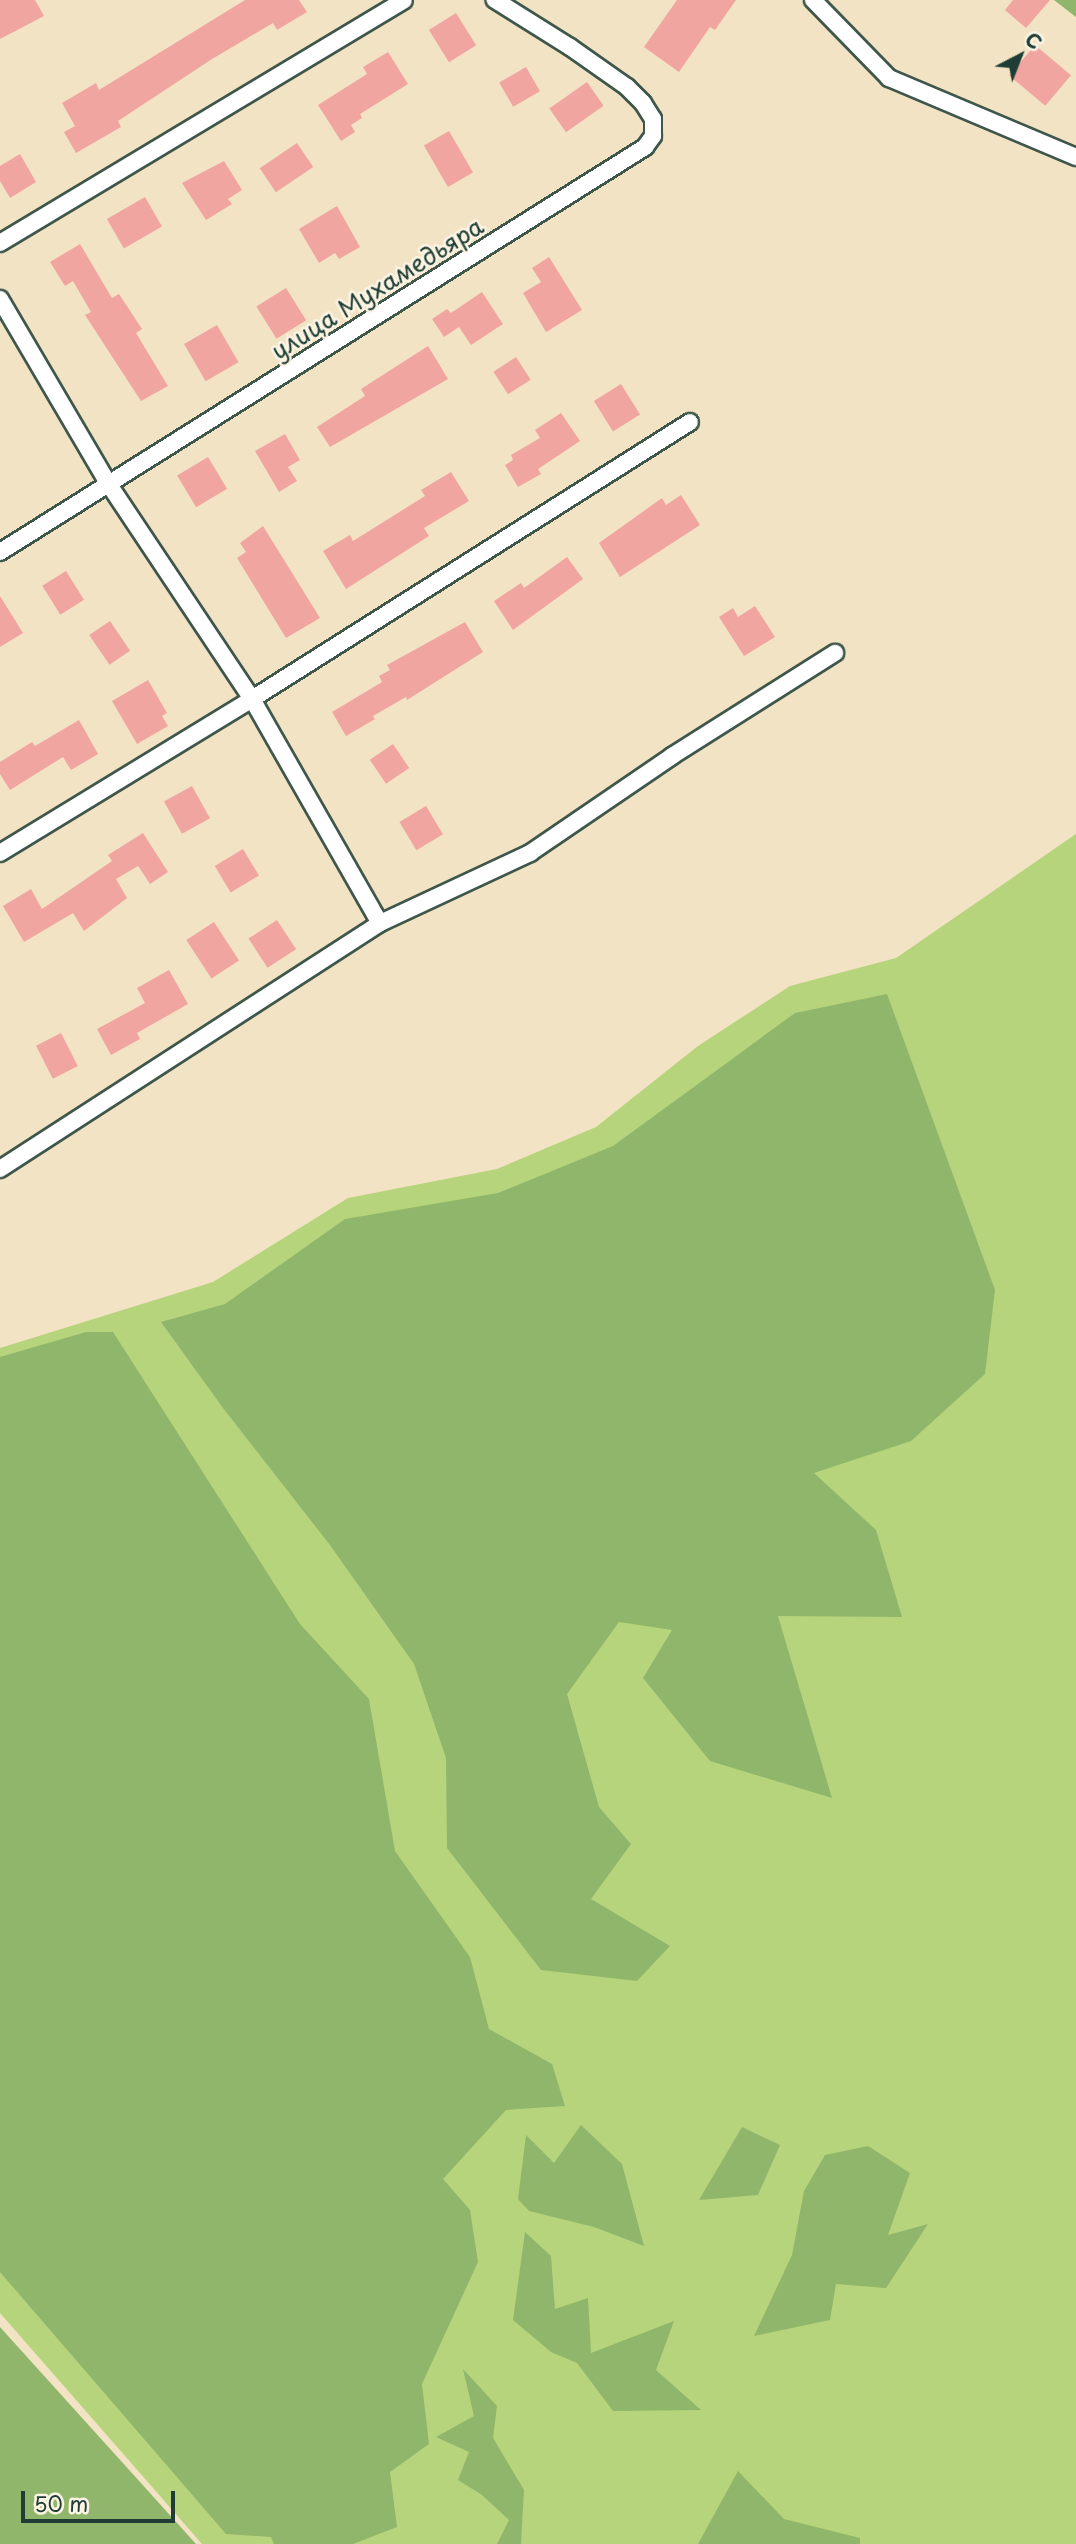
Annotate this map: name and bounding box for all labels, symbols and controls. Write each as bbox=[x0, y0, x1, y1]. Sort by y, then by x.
north arrow bbox=[985, 21, 1055, 91]
text: С bbox=[1019, 25, 1049, 56]
street label: улица Мухамедьяра bbox=[265, 211, 489, 365]
scale bar bbox=[24, 2478, 178, 2522]
text: 50 m bbox=[34, 2487, 88, 2519]

